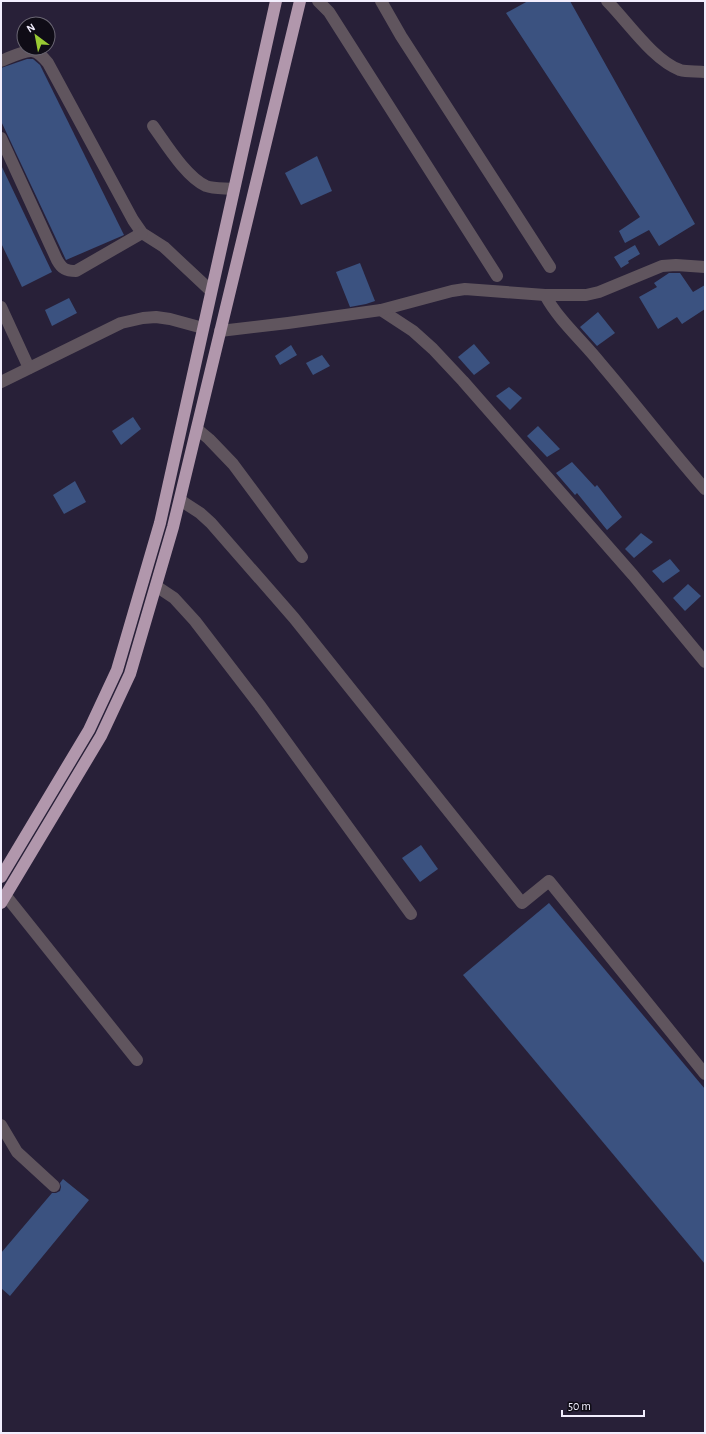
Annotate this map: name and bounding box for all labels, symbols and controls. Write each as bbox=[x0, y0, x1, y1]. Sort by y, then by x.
north arrow bbox=[16, 16, 56, 56]
text: N bbox=[25, 21, 37, 35]
scale bar bbox=[562, 1392, 644, 1418]
text: 50 m bbox=[568, 1400, 591, 1412]

